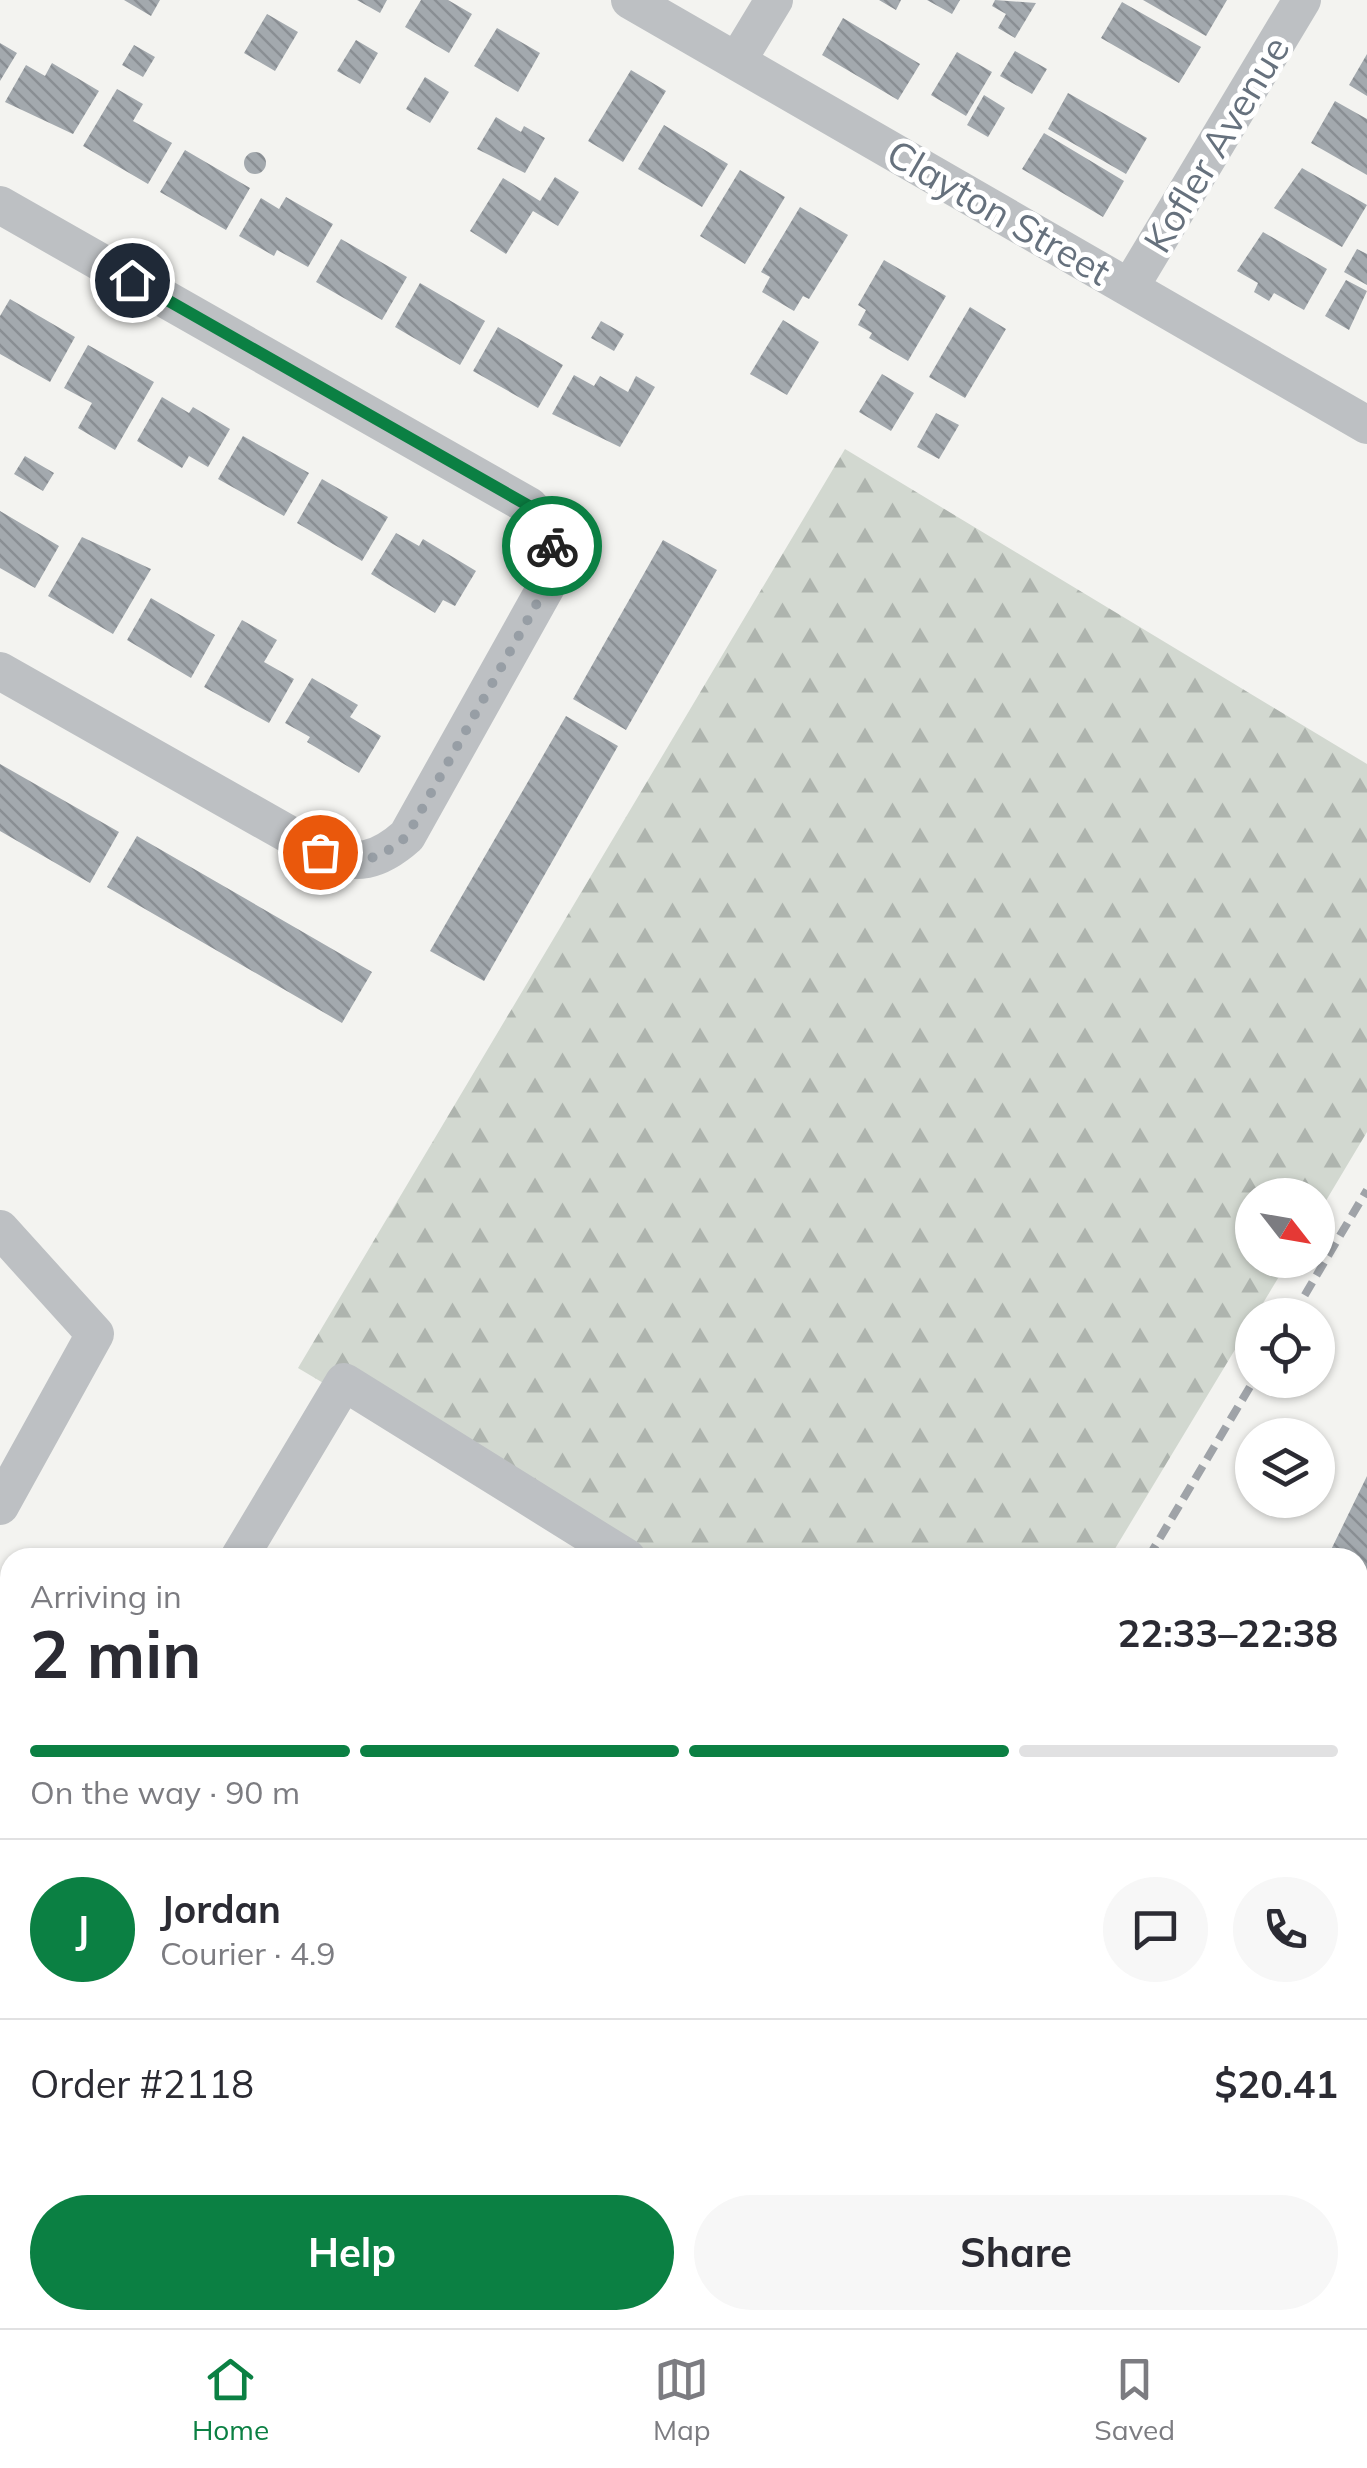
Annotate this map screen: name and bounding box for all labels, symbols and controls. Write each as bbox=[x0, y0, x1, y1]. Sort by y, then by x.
street label: Kofler Avenue bbox=[1133, 27, 1299, 261]
street label: Clayton Street bbox=[879, 129, 1119, 295]
pin bbox=[90, 238, 175, 323]
icon: home bbox=[105, 253, 160, 308]
courier bbox=[502, 496, 602, 596]
icon: bike bbox=[525, 519, 580, 574]
pin bbox=[278, 810, 363, 895]
icon: bag bbox=[293, 825, 348, 880]
north arrow bbox=[1235, 1178, 1335, 1278]
map controls bbox=[1235, 1178, 1335, 1518]
button: locate bbox=[1235, 1298, 1335, 1398]
button: layers bbox=[1235, 1418, 1335, 1518]
text: Arriving in bbox=[30, 1576, 182, 1616]
text: 22:33–22:38 bbox=[1118, 1609, 1338, 1657]
text: 2 min bbox=[30, 1613, 201, 1694]
text: On the way · 90 m bbox=[30, 1772, 300, 1812]
button: chat bbox=[1103, 1877, 1208, 1982]
button: phone bbox=[1233, 1877, 1338, 1982]
text: Jordan bbox=[160, 1885, 281, 1933]
text: J bbox=[76, 1905, 89, 1953]
text: Courier · 4.9 bbox=[160, 1933, 336, 1973]
text: Order #2118 bbox=[30, 2060, 254, 2108]
text: $20.41 bbox=[1215, 2060, 1338, 2108]
button: Help bbox=[30, 2195, 674, 2310]
button: Share bbox=[694, 2195, 1338, 2310]
tab: Home bbox=[192, 2352, 269, 2447]
tab: Map bbox=[653, 2352, 711, 2447]
tab: Saved bbox=[1094, 2352, 1175, 2447]

